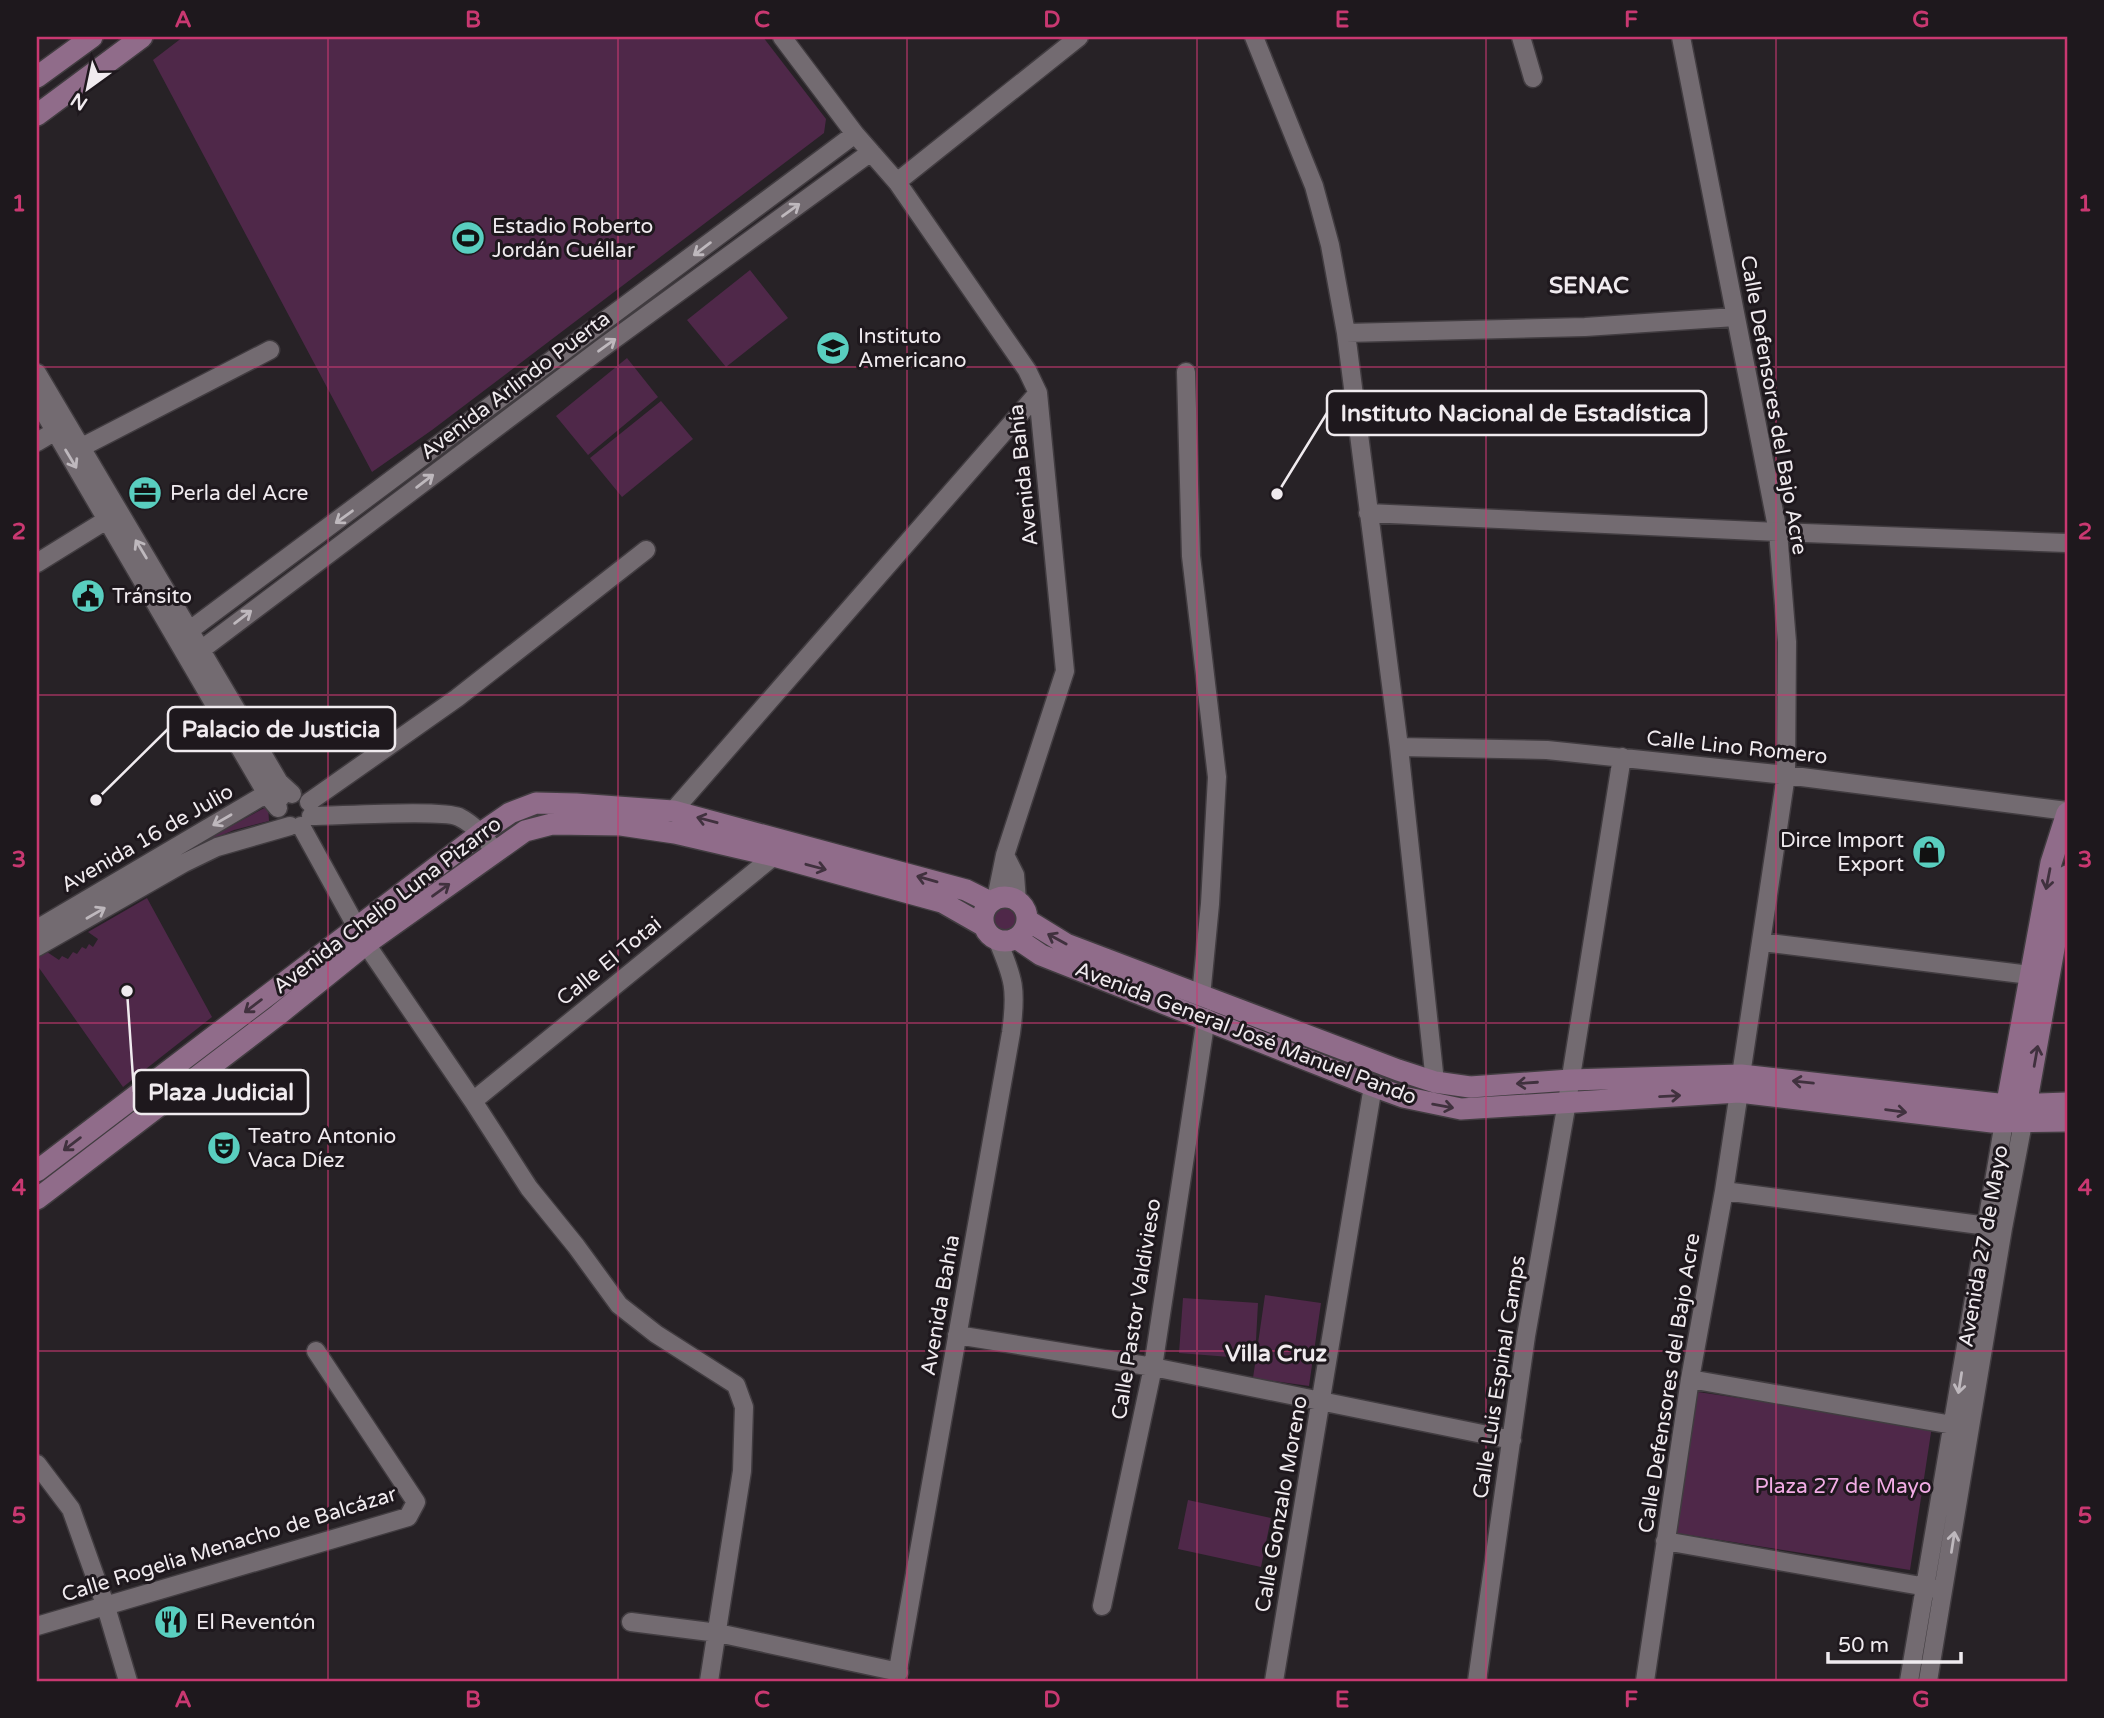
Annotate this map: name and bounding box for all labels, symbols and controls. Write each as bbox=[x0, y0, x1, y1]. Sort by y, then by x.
text: A bbox=[174, 6, 192, 34]
text: B bbox=[465, 6, 481, 34]
text: C bbox=[754, 6, 770, 34]
text: D bbox=[1043, 6, 1061, 34]
text: E bbox=[1335, 6, 1349, 34]
text: F bbox=[1624, 6, 1638, 34]
text: G bbox=[1912, 6, 1930, 34]
north arrow bbox=[52, 52, 122, 122]
text: N bbox=[67, 88, 92, 115]
text: 1 bbox=[12, 190, 26, 218]
text: 1 bbox=[2078, 190, 2092, 218]
one-way arrow bbox=[781, 203, 800, 218]
place label: Estadio Roberto Jordán Cuéllar bbox=[492, 214, 653, 263]
sports icon: Estadio Roberto Jordán Cuéllar bbox=[449, 219, 487, 257]
one-way arrow bbox=[693, 241, 712, 256]
street label: Calle Defensores del Bajo Acre bbox=[1735, 253, 1812, 557]
district label: SENAC bbox=[1549, 272, 1629, 300]
street label: Avenida Arlindo Puerta bbox=[415, 306, 615, 465]
place label: Instituto Americano bbox=[858, 324, 967, 373]
school or university icon: Instituto Americano bbox=[814, 329, 852, 367]
one-way arrow bbox=[597, 338, 616, 352]
callout: Instituto Nacional de Estadística bbox=[1327, 391, 1706, 435]
text: Instituto Nacional de Estadística bbox=[1341, 400, 1691, 428]
street label: Avenida Bahía bbox=[1004, 403, 1043, 547]
one-way arrow bbox=[64, 449, 78, 469]
one-way arrow bbox=[415, 473, 434, 488]
office icon: Perla del Acre bbox=[126, 474, 164, 512]
place label: Perla del Acre bbox=[170, 481, 308, 506]
one-way arrow bbox=[334, 509, 353, 524]
text: 2 bbox=[12, 518, 26, 546]
text: 2 bbox=[2078, 518, 2092, 546]
one-way arrow bbox=[133, 539, 147, 559]
public building icon: Tránsito bbox=[69, 577, 107, 615]
place label: Tránsito bbox=[112, 584, 192, 609]
one-way arrow bbox=[233, 610, 252, 625]
callout: Palacio de Justicia bbox=[168, 707, 395, 751]
text: Palacio de Justicia bbox=[182, 716, 381, 744]
street label: Calle Lino Romero bbox=[1645, 726, 1829, 769]
street label: Avenida 16 de Julio bbox=[57, 779, 238, 898]
street label: Avenida Chelio Luna Pizarro bbox=[268, 811, 506, 999]
one-way arrow bbox=[696, 813, 719, 826]
one-way arrow bbox=[212, 814, 232, 828]
place label: Dirce Import Export bbox=[1780, 828, 1904, 877]
shop icon: Dirce Import Export bbox=[1910, 833, 1948, 871]
text: 3 bbox=[12, 846, 26, 874]
text: 3 bbox=[2078, 846, 2092, 874]
one-way arrow bbox=[805, 862, 827, 875]
one-way arrow bbox=[2041, 867, 2054, 890]
one-way arrow bbox=[916, 871, 938, 884]
one-way arrow bbox=[431, 883, 450, 897]
one-way arrow bbox=[85, 906, 106, 919]
street label: Calle El Totai bbox=[552, 912, 667, 1011]
one-way arrow bbox=[1047, 932, 1067, 946]
street label: Avenida General José Manuel Pando bbox=[1072, 957, 1420, 1110]
one-way arrow bbox=[244, 999, 263, 1014]
one-way arrow bbox=[2030, 1045, 2043, 1068]
callout: Plaza Judicial bbox=[134, 1070, 308, 1114]
one-way arrow bbox=[1792, 1075, 1814, 1088]
one-way arrow bbox=[1516, 1077, 1538, 1090]
text: Plaza Judicial bbox=[148, 1079, 294, 1107]
one-way arrow bbox=[1658, 1089, 1681, 1102]
one-way arrow bbox=[1431, 1100, 1454, 1113]
one-way arrow bbox=[1885, 1104, 1907, 1117]
place label: Teatro Antonio Vaca Díez bbox=[248, 1124, 396, 1173]
theatre icon: Teatro Antonio Vaca Díez bbox=[205, 1129, 243, 1167]
one-way arrow bbox=[63, 1136, 82, 1151]
street label: Avenida 27 de Mayo bbox=[1953, 1143, 2014, 1349]
text: 4 bbox=[12, 1174, 27, 1202]
text: 4 bbox=[2078, 1174, 2093, 1202]
street label: Calle Pastor Valdivieso bbox=[1107, 1197, 1166, 1422]
street label: Calle Defensores del Bajo Acre bbox=[1633, 1231, 1706, 1535]
street label: Avenida Bahía bbox=[916, 1233, 965, 1377]
street label: Calle Luis Espinal Camps bbox=[1468, 1254, 1531, 1501]
district label: Villa Cruz bbox=[1225, 1340, 1327, 1368]
one-way arrow bbox=[1953, 1371, 1966, 1394]
street label: Calle Gonzalo Moreno bbox=[1250, 1394, 1313, 1614]
park label: Plaza 27 de Mayo bbox=[1755, 1474, 1931, 1499]
street label: Calle Rogelia Menacho de Balcázar bbox=[59, 1482, 400, 1607]
text: 5 bbox=[12, 1502, 26, 1530]
text: 5 bbox=[2078, 1502, 2092, 1530]
one-way arrow bbox=[1947, 1531, 1960, 1554]
restaurant icon: El Reventón bbox=[152, 1603, 190, 1641]
place label: El Reventón bbox=[196, 1610, 316, 1635]
scale bar bbox=[1828, 1620, 1960, 1664]
text: 50 m bbox=[1838, 1633, 1889, 1658]
text: A bbox=[174, 1686, 192, 1714]
text: B bbox=[465, 1686, 481, 1714]
text: C bbox=[754, 1686, 770, 1714]
text: D bbox=[1043, 1686, 1061, 1714]
text: E bbox=[1335, 1686, 1349, 1714]
text: F bbox=[1624, 1686, 1638, 1714]
text: G bbox=[1912, 1686, 1930, 1714]

